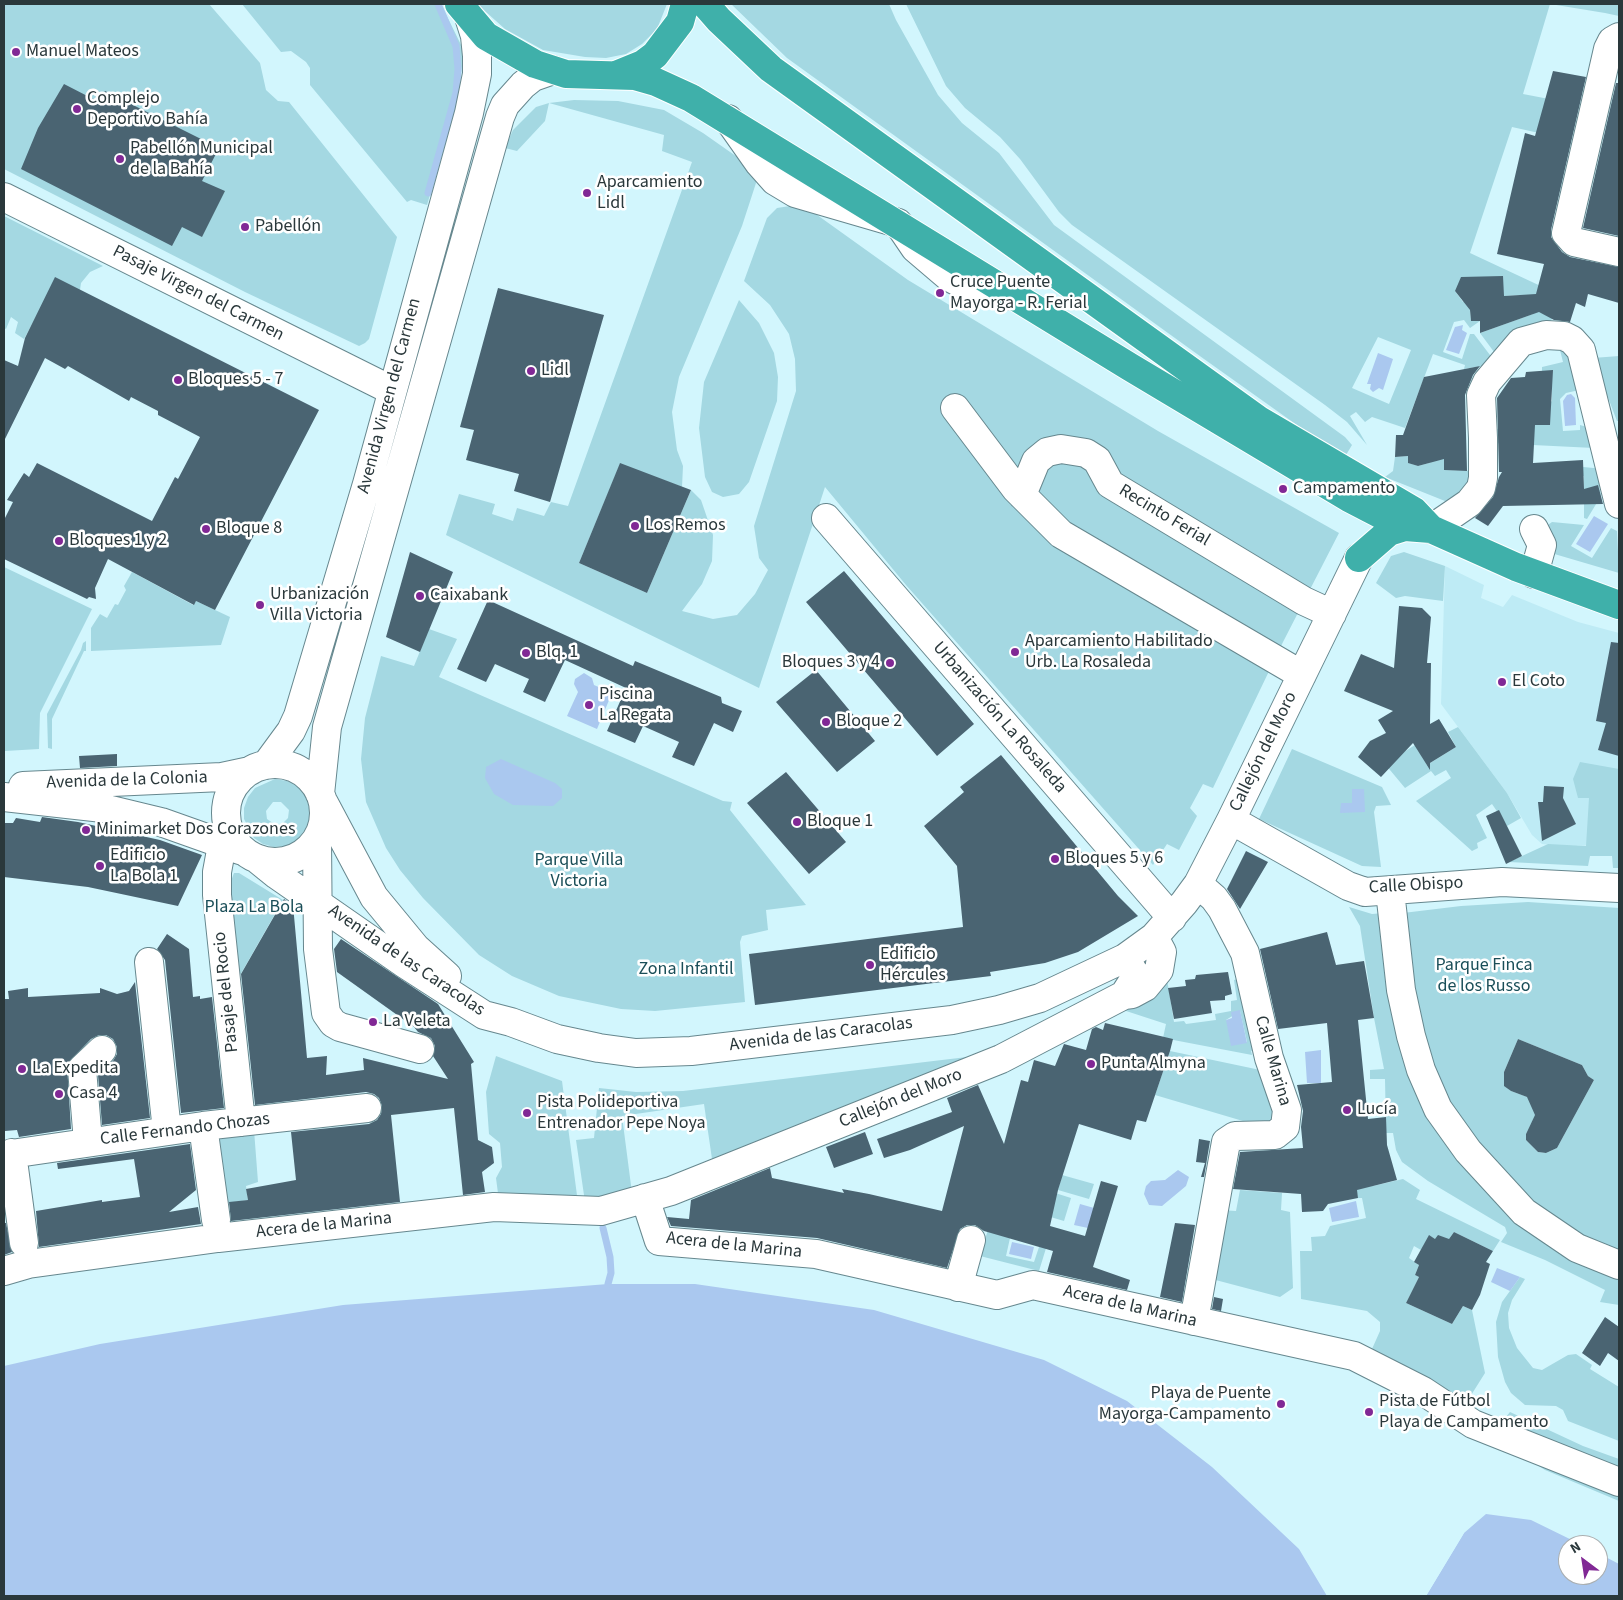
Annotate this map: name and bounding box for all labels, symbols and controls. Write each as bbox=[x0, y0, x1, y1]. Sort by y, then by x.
place label: Manuel Mateos bbox=[26, 41, 139, 63]
marker: Manuel Mateos bbox=[10, 46, 22, 58]
place label: Complejo Deportivo Bahía bbox=[87, 88, 208, 130]
marker: Complejo Deportivo Bahía bbox=[71, 103, 83, 115]
place label: Pabellón Municipal de la Bahía bbox=[130, 138, 273, 180]
marker: Pabellón Municipal de la Bahía bbox=[114, 153, 126, 165]
place label: Aparcamiento Lidl bbox=[597, 172, 702, 214]
marker: Aparcamiento Lidl bbox=[581, 187, 593, 199]
place label: Pabellón bbox=[255, 216, 321, 238]
marker: Pabellón bbox=[239, 221, 251, 233]
street label: Pasaje Virgen del Carmen bbox=[109, 241, 287, 347]
place label: Cruce Puente Mayorga - R. Ferial bbox=[950, 272, 1087, 314]
marker: Cruce Puente Mayorga - R. Ferial bbox=[934, 287, 946, 299]
street label: Avenida Virgen del Carmen bbox=[354, 296, 426, 496]
place label: Lidl bbox=[541, 360, 569, 382]
marker: Lidl bbox=[525, 365, 537, 377]
place label: Bloques 5 - 7 bbox=[188, 369, 283, 391]
marker: Bloques 5 - 7 bbox=[172, 374, 184, 386]
place label: Campamento bbox=[1293, 478, 1395, 500]
street label: Recinto Ferial bbox=[1114, 480, 1214, 552]
marker: Campamento bbox=[1277, 483, 1289, 495]
place label: Los Remos bbox=[645, 515, 726, 537]
place label: Bloque 8 bbox=[216, 518, 282, 540]
marker: Los Remos bbox=[629, 520, 641, 532]
marker: Bloque 8 bbox=[200, 523, 212, 535]
place label: Bloques 1 y 2 bbox=[69, 530, 167, 552]
marker: Bloques 1 y 2 bbox=[53, 535, 65, 547]
place label: Urbanización Villa Victoria bbox=[270, 584, 369, 626]
place label: Caixabank bbox=[430, 585, 508, 607]
marker: Caixabank bbox=[414, 590, 426, 602]
marker: Urbanización Villa Victoria bbox=[254, 599, 266, 611]
place label: Aparcamiento Habilitado Urb. La Rosaleda bbox=[1025, 631, 1213, 674]
street label: Urbanización La Rosaleda bbox=[927, 638, 1071, 798]
place label: Blq. 1 bbox=[536, 642, 578, 664]
marker: Aparcamiento Habilitado Urb. La Rosaleda bbox=[1009, 646, 1021, 658]
marker: Blq. 1 bbox=[520, 647, 532, 659]
place label: Bloques 3 y 4 bbox=[782, 652, 880, 674]
marker: Bloques 3 y 4 bbox=[884, 657, 896, 669]
place label: El Coto bbox=[1512, 671, 1565, 693]
marker: El Coto bbox=[1496, 676, 1508, 688]
place label: Piscina La Regata bbox=[599, 684, 672, 726]
street label: Callejón del Moro bbox=[1226, 688, 1302, 816]
marker: Piscina La Regata bbox=[583, 699, 595, 711]
place label: Bloque 2 bbox=[836, 711, 902, 733]
marker: Bloque 2 bbox=[820, 716, 832, 728]
street label: Avenida de la Colonia bbox=[46, 767, 208, 795]
place label: Bloque 1 bbox=[807, 811, 873, 833]
marker: Bloque 1 bbox=[791, 816, 803, 828]
place label: Minimarket Dos Corazones bbox=[96, 819, 295, 841]
marker: Minimarket Dos Corazones bbox=[80, 824, 92, 836]
place label: Edificio La Bola 1 bbox=[110, 845, 178, 888]
place label: Bloques 5 y 6 bbox=[1065, 848, 1163, 870]
park label: Parque Villa Victoria bbox=[535, 850, 623, 892]
marker: Bloques 5 y 6 bbox=[1049, 853, 1061, 865]
marker: Edificio La Bola 1 bbox=[94, 860, 106, 872]
street label: Calle Obispo bbox=[1368, 873, 1464, 899]
park label: Plaza La Bola bbox=[204, 897, 304, 919]
street label: Avenida de las Caracolas bbox=[324, 901, 488, 1021]
street label: Pasaje del Rocio bbox=[210, 931, 244, 1053]
place label: Edificio Hércules bbox=[880, 944, 946, 986]
park label: Parque Finca de los Russo bbox=[1435, 955, 1533, 998]
park label: Zona Infantil bbox=[638, 959, 734, 981]
marker: Edificio Hércules bbox=[864, 959, 876, 971]
place label: La Veleta bbox=[383, 1011, 450, 1033]
street label: Avenida de las Caracolas bbox=[728, 1013, 914, 1057]
street label: Calle Marina bbox=[1249, 1013, 1295, 1109]
marker: La Veleta bbox=[367, 1016, 379, 1028]
place label: Punta Almyna bbox=[1101, 1053, 1206, 1075]
place label: La Expedita bbox=[32, 1058, 118, 1080]
marker: Punta Almyna bbox=[1085, 1058, 1097, 1070]
marker: La Expedita bbox=[16, 1063, 28, 1075]
street label: Callejón del Moro bbox=[836, 1064, 966, 1134]
place label: Casa 4 bbox=[69, 1083, 118, 1105]
marker: Casa 4 bbox=[53, 1088, 65, 1100]
place label: Pista Polideportiva Entrenador Pepe Noya bbox=[537, 1092, 706, 1134]
place label: Lucía bbox=[1357, 1099, 1397, 1121]
marker: Lucía bbox=[1341, 1104, 1353, 1116]
marker: Pista Polideportiva Entrenador Pepe Noya bbox=[521, 1107, 533, 1119]
street label: Calle Fernando Chozas bbox=[99, 1109, 271, 1151]
street label: Acera de la Marina bbox=[255, 1208, 393, 1244]
street label: Acera de la Marina bbox=[665, 1228, 803, 1264]
street label: Acera de la Marina bbox=[1061, 1281, 1199, 1333]
place label: Playa de Puente Mayorga-Campamento bbox=[1099, 1383, 1271, 1426]
place label: Pista de Fútbol Playa de Campamento bbox=[1379, 1391, 1548, 1434]
marker: Playa de Puente Mayorga-Campamento bbox=[1275, 1398, 1287, 1410]
marker: Pista de Fútbol Playa de Campamento bbox=[1363, 1406, 1375, 1418]
north arrow bbox=[1558, 1535, 1608, 1585]
text: N bbox=[1567, 1537, 1585, 1559]

